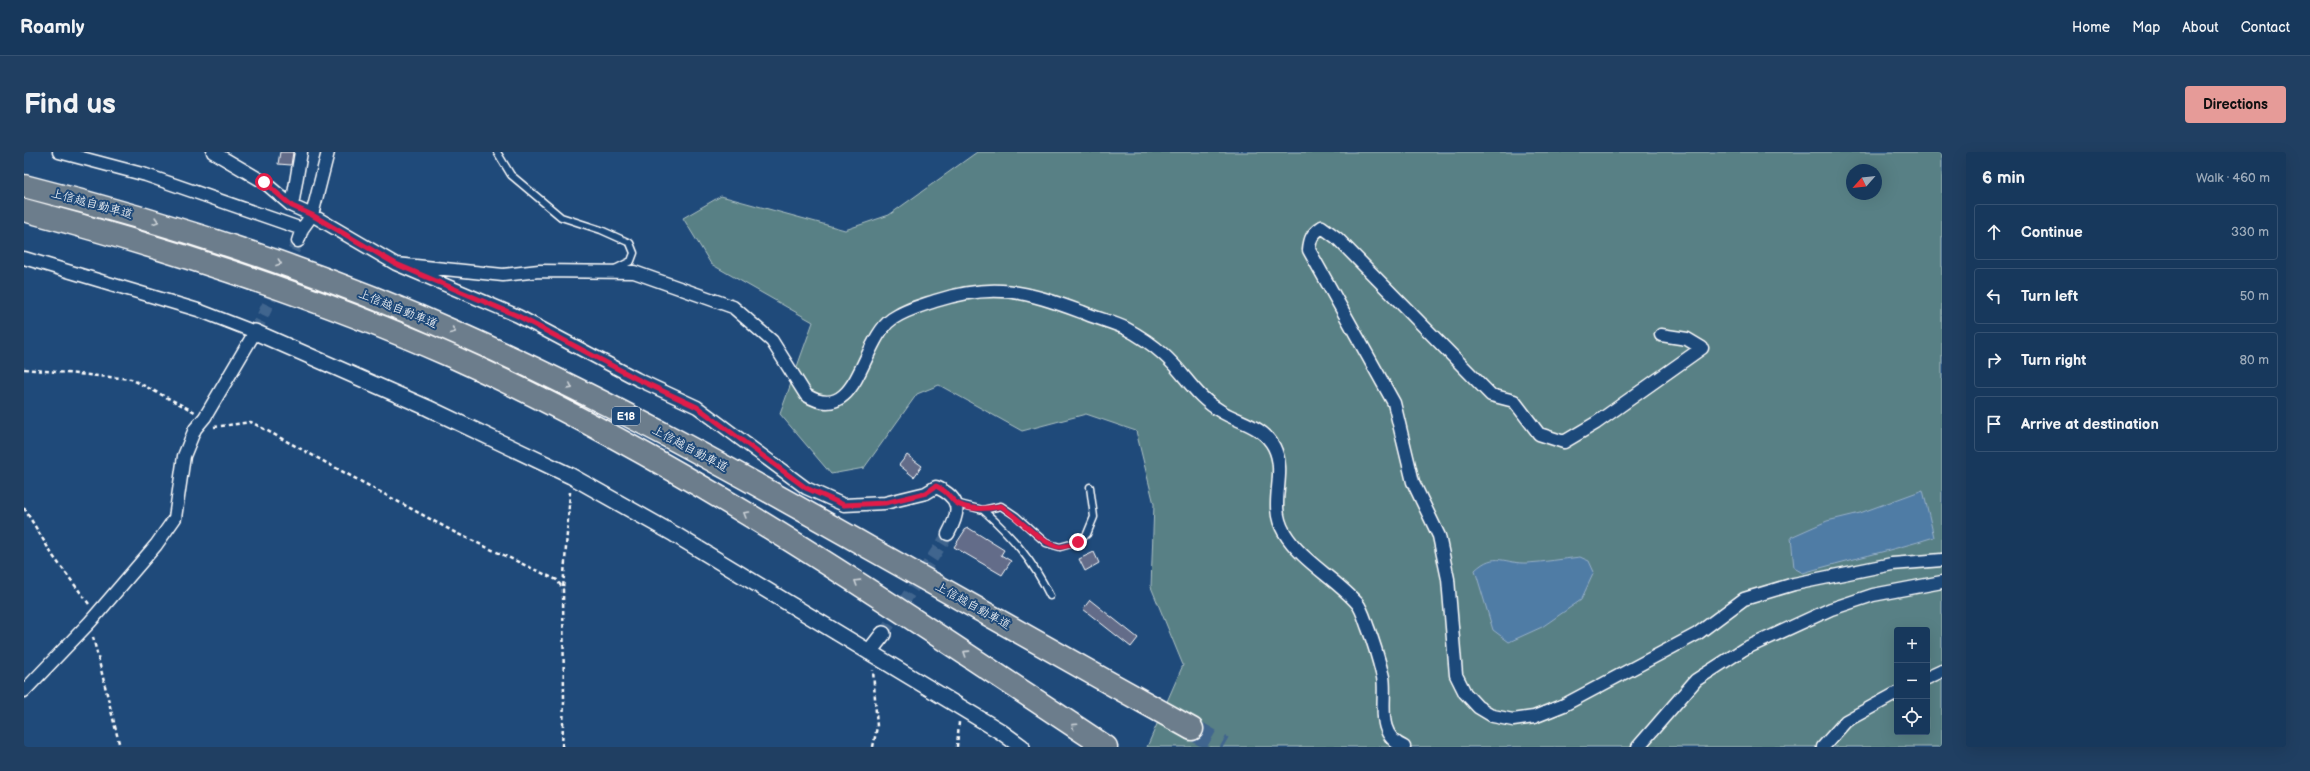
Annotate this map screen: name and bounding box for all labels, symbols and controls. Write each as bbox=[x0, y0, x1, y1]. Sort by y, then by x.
text: Roamly bbox=[20, 16, 84, 39]
text: Home bbox=[2072, 19, 2110, 36]
text: Map bbox=[2132, 19, 2160, 36]
text: About bbox=[2182, 19, 2219, 36]
text: Contact bbox=[2241, 19, 2290, 36]
button: Directions bbox=[2185, 86, 2286, 123]
text: Find us bbox=[24, 88, 116, 121]
north arrow bbox=[1846, 164, 1882, 200]
text: 6 min bbox=[1982, 168, 2025, 188]
text: Walk · 460 m bbox=[2196, 170, 2270, 186]
route start bbox=[255, 173, 273, 191]
street label: 上信越自動車道 bbox=[49, 186, 135, 222]
one-way arrow bbox=[153, 216, 160, 225]
icon: ahead bbox=[1983, 221, 2005, 243]
text: Continue bbox=[2021, 223, 2083, 242]
text: 330 m bbox=[2231, 224, 2269, 240]
one-way arrow bbox=[276, 258, 283, 266]
icon: left bbox=[1983, 285, 2005, 307]
street label: 上信越自動車道 bbox=[356, 286, 440, 332]
text: Turn left bbox=[2021, 287, 2078, 306]
text: 50 m bbox=[2240, 288, 2269, 304]
one-way arrow bbox=[449, 326, 456, 334]
icon: right bbox=[1983, 349, 2005, 371]
text: Turn right bbox=[2021, 351, 2086, 370]
text: 80 m bbox=[2240, 352, 2269, 368]
one-way arrow bbox=[566, 382, 573, 390]
road number: E18 bbox=[612, 407, 640, 425]
icon: arrive bbox=[1983, 413, 2005, 435]
text: Arrive at destination bbox=[2021, 415, 2159, 434]
street label: 上信越自動車道 bbox=[649, 423, 731, 475]
one-way arrow bbox=[744, 511, 751, 518]
route end bbox=[1069, 533, 1087, 551]
one-way arrow bbox=[854, 579, 861, 587]
street label: 上信越自動車道 bbox=[933, 579, 1013, 633]
map controls bbox=[1894, 627, 1930, 735]
button: + bbox=[1894, 627, 1930, 663]
one-way arrow bbox=[963, 651, 970, 658]
button: − bbox=[1894, 663, 1930, 699]
button: locate bbox=[1894, 699, 1930, 735]
one-way arrow bbox=[1071, 723, 1078, 730]

